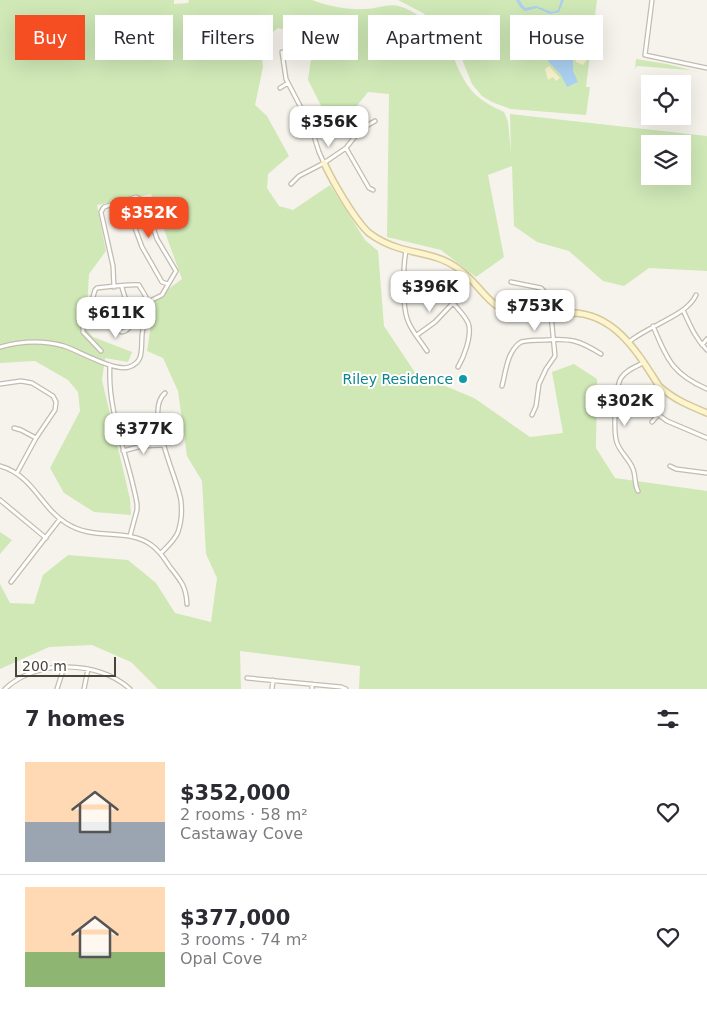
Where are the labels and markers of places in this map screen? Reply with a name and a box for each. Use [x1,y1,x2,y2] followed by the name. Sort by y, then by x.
[294,106,364,148] pin: $356K
[114,196,184,239] pin: $352K
[395,270,465,313] pin: $396K
[500,290,570,332] pin: $753K
[81,296,151,339] pin: $611K
[343,371,453,387] place label: Riley Residence
[457,373,469,385] marker: Riley Residence
[590,384,660,427] pin: $302K
[109,412,179,455] pin: $377K

